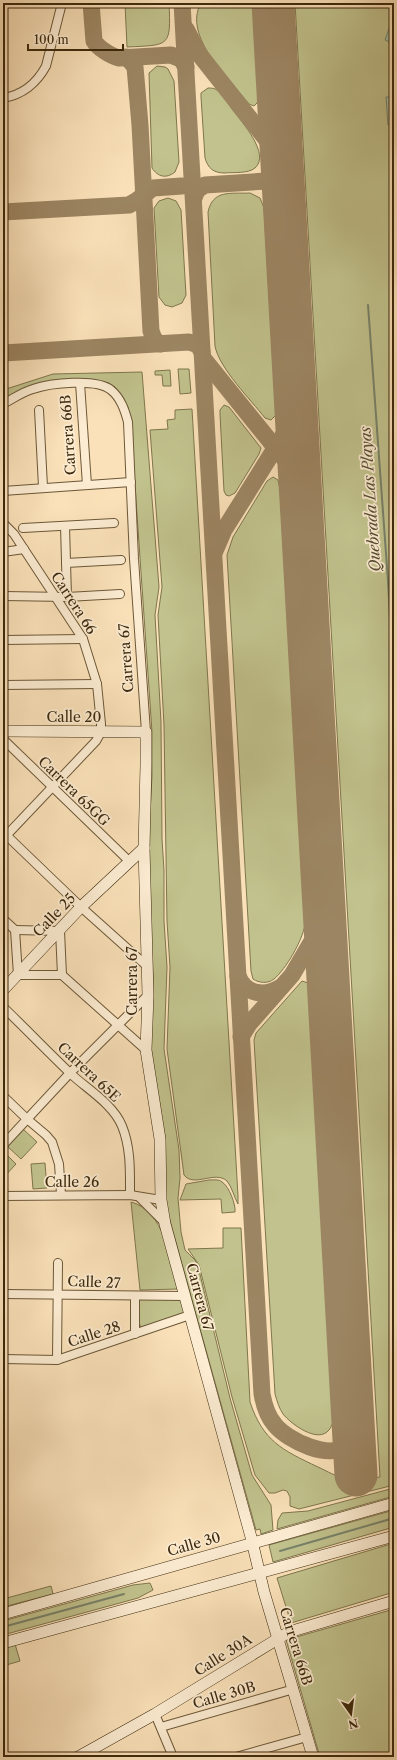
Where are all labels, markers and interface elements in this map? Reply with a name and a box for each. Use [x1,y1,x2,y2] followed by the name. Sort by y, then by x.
[28,26,123,52] scale bar
[34,32,69,47] text: 100 m
[56,394,80,476] street label: Carrera 66B
[355,425,385,572] water label: Quebrada Las Playas
[47,568,101,638] street label: Carrera 66
[115,623,137,693] street label: Carrera 67
[47,708,102,726] street label: Calle 20
[34,752,114,830] street label: Carrera 65GG
[29,889,79,941] street label: Calle 25
[123,946,141,1016] street label: Carrera 67
[54,1038,124,1106] street label: Carrera 65E
[45,1173,99,1191] street label: Calle 26
[182,1261,218,1333] street label: Carrera 67
[67,1272,121,1292] street label: Calle 27
[65,1317,123,1351] street label: Calle 28
[165,1528,223,1560] street label: Calle 30
[276,1605,316,1687] street label: Carrera 66B
[191,1630,256,1680] street label: Calle 30A
[191,1677,258,1713] street label: Calle 30B
[331,1694,371,1734] north arrow
[347,1716,360,1732] text: N

